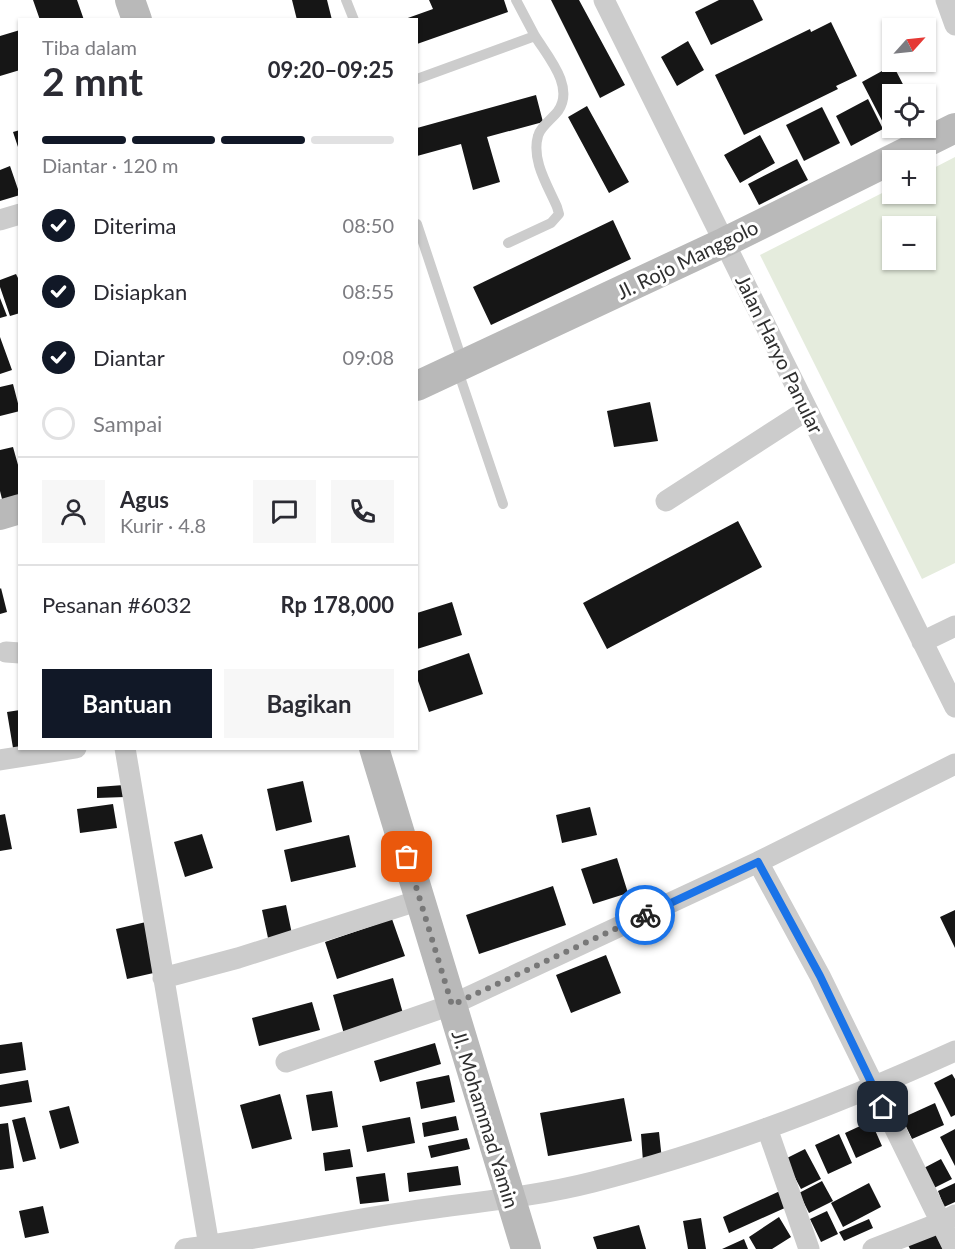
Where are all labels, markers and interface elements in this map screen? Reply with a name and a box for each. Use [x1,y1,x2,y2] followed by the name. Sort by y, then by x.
[882,18,936,72] north arrow
[882,18,936,270] map controls
[42,35,137,59] text: Tiba dalam
[268,56,394,83] text: 09:20–09:25
[42,58,143,104] text: 2 mnt
[882,84,936,138] button: locate
[882,150,936,204] button: +
[42,153,179,177] text: Diantar · 120 m
[42,209,75,242] icon: check
[93,212,177,239] text: Diterima
[343,213,394,237] text: 08:50
[612,214,762,304] street label: Jl. Rojo Manggolo
[882,216,936,270] button: −
[731,271,829,438] street label: Jalan Haryo Panular
[42,275,75,308] icon: check
[93,278,187,305] text: Disiapkan
[343,279,394,303] text: 08:55
[42,341,75,374] icon: check
[93,344,165,371] text: Diantar
[343,345,394,369] text: 09:08
[93,410,162,437] text: Sampai
[42,480,105,543] button: person
[253,480,316,543] button: chat
[331,480,394,543] button: phone
[120,486,169,513] text: Agus
[120,513,206,537] text: Kurir · 4.8
[42,591,192,618] text: Pesanan #6032
[280,591,394,618] text: Rp 178,000
[42,669,212,738] button: Bantuan
[224,669,394,738] button: Bagikan
[381,831,432,882] pin
[390,840,423,873] icon: bag
[615,885,675,945] courier
[629,899,662,932] icon: bike
[448,1027,524,1211] street label: Jl. Mohammad Yamin
[857,1081,908,1132] pin
[866,1090,899,1123] icon: home

